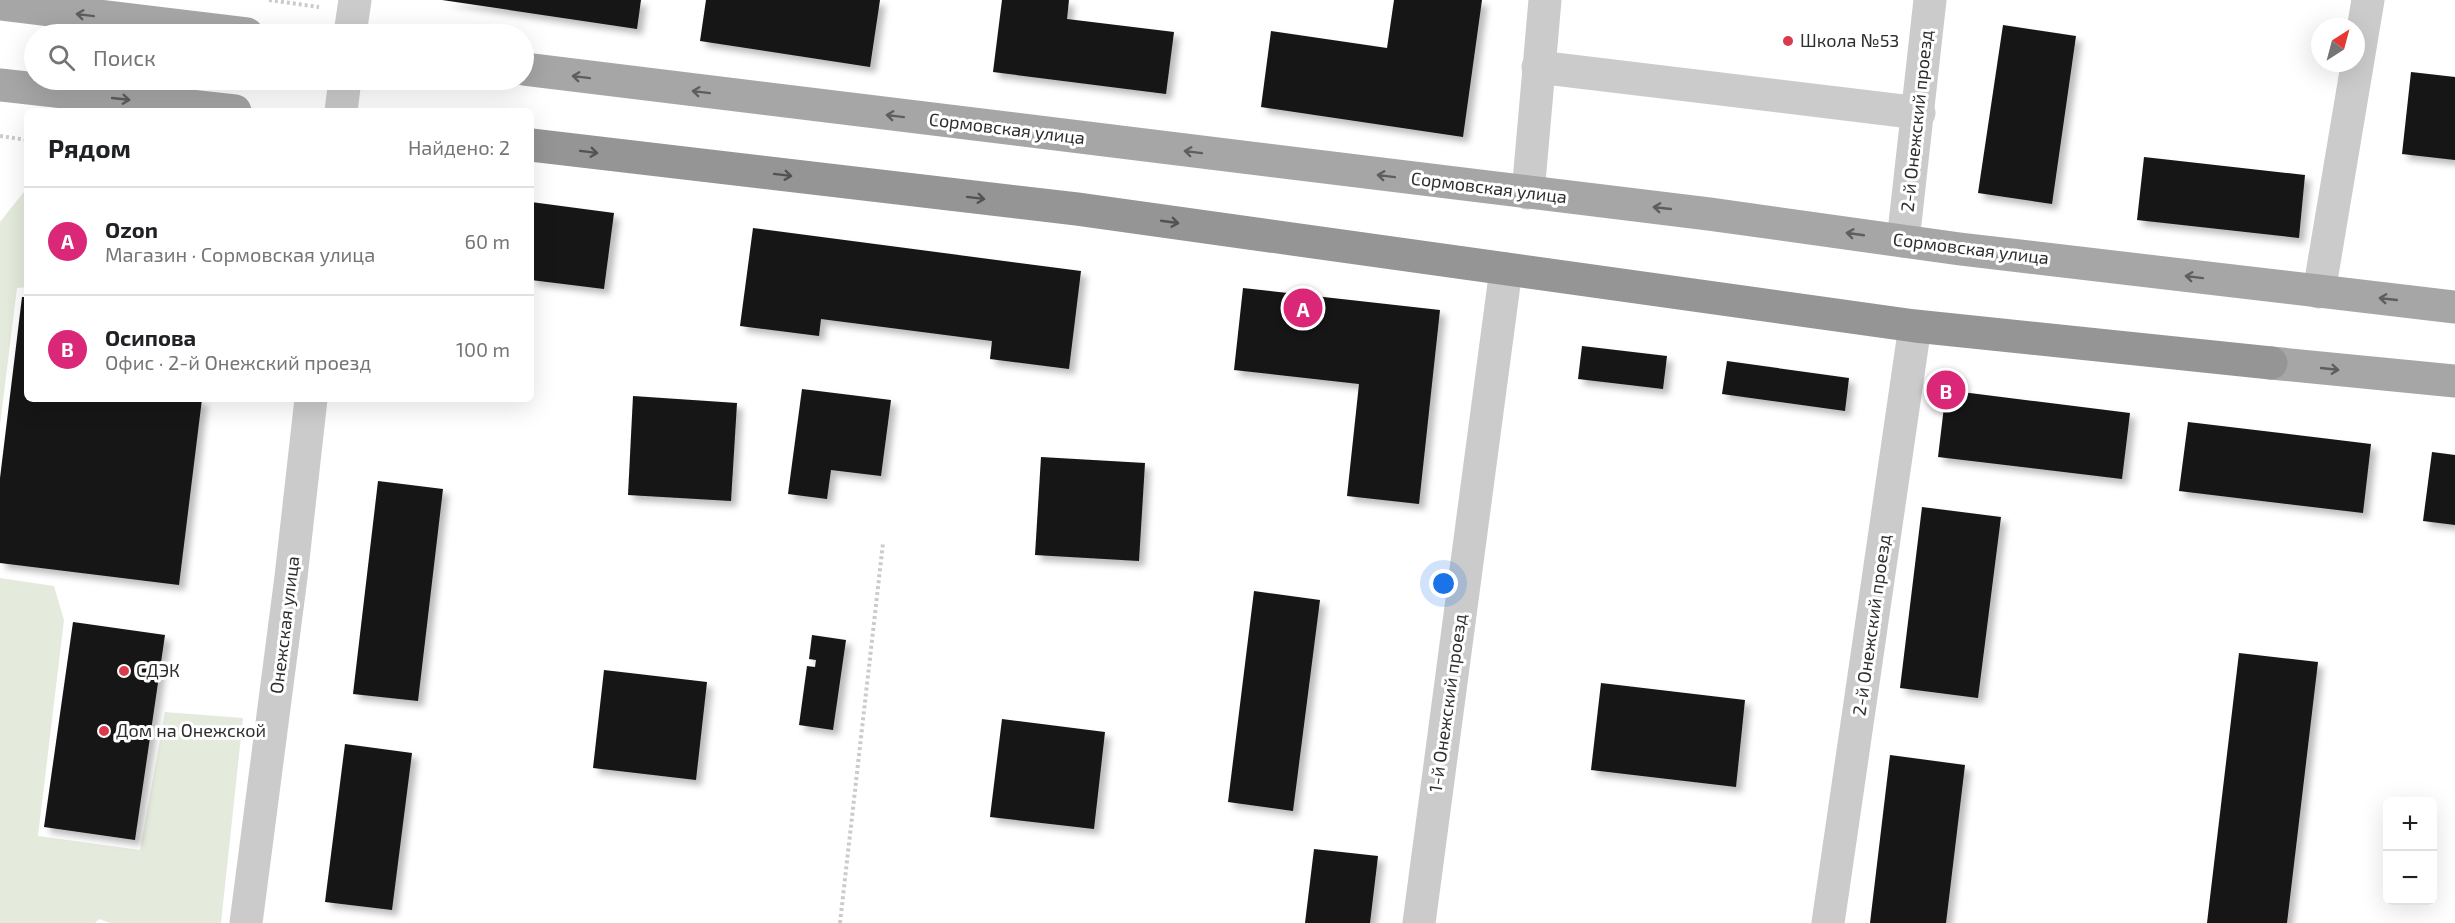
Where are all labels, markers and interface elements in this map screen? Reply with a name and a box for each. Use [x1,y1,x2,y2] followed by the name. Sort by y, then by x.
[76,9,95,20] one-way arrow
[2311,18,2365,72] north arrow
[24,24,534,90] search box
[1800,29,1899,51] place label: Школа №53
[1896,29,1937,213] street label: 2-й Онежский проезд
[1781,34,1795,48] marker: Школа №53
[45,41,78,74] icon: search
[93,44,156,70] text: Поиск
[571,71,591,82] one-way arrow
[692,86,712,97] one-way arrow
[110,93,130,104] one-way arrow
[928,108,1086,148] street label: Сормовская улица
[886,110,905,121] one-way arrow
[48,132,131,163] text: Рядом
[408,135,510,159] text: Найдено: 2
[1183,146,1203,157] one-way arrow
[579,147,599,158] one-way arrow
[1410,167,1568,207] street label: Сормовская улица
[772,170,792,181] one-way arrow
[1377,170,1397,181] one-way arrow
[966,192,986,203] one-way arrow
[1652,202,1672,213] one-way arrow
[105,216,158,242] text: Ozon
[1159,217,1179,228] one-way arrow
[1892,228,2050,268] street label: Сормовская улица
[61,229,74,253] text: A
[465,229,510,253] text: 60 m
[1846,229,1865,240] one-way arrow
[105,242,375,266] text: Магазин · Сормовская улица
[2185,271,2205,282] one-way arrow
[1284,286,1322,330] pin: A
[2379,294,2399,305] one-way arrow
[105,324,196,350] text: Осипова
[61,337,74,361] text: B
[456,337,510,361] text: 100 m
[105,350,371,374] text: Офис · 2-й Онежский проезд
[2319,364,2339,375] one-way arrow
[1926,368,1966,412] pin: B
[1847,533,1895,717] street label: 2-й Онежский проезд
[265,555,303,695] street label: Онежская улица
[1429,569,1458,598] your location
[1424,612,1470,793] street label: 1-й Онежский проезд
[136,659,180,681] place label: СДЭК
[117,664,131,678] marker: СДЭК
[116,719,266,741] place label: Дом на Онежской
[97,724,111,738] marker: Дом на Онежской
[2383,797,2437,905] map controls
[2383,797,2437,851] button: +
[2383,851,2437,905] button: −

